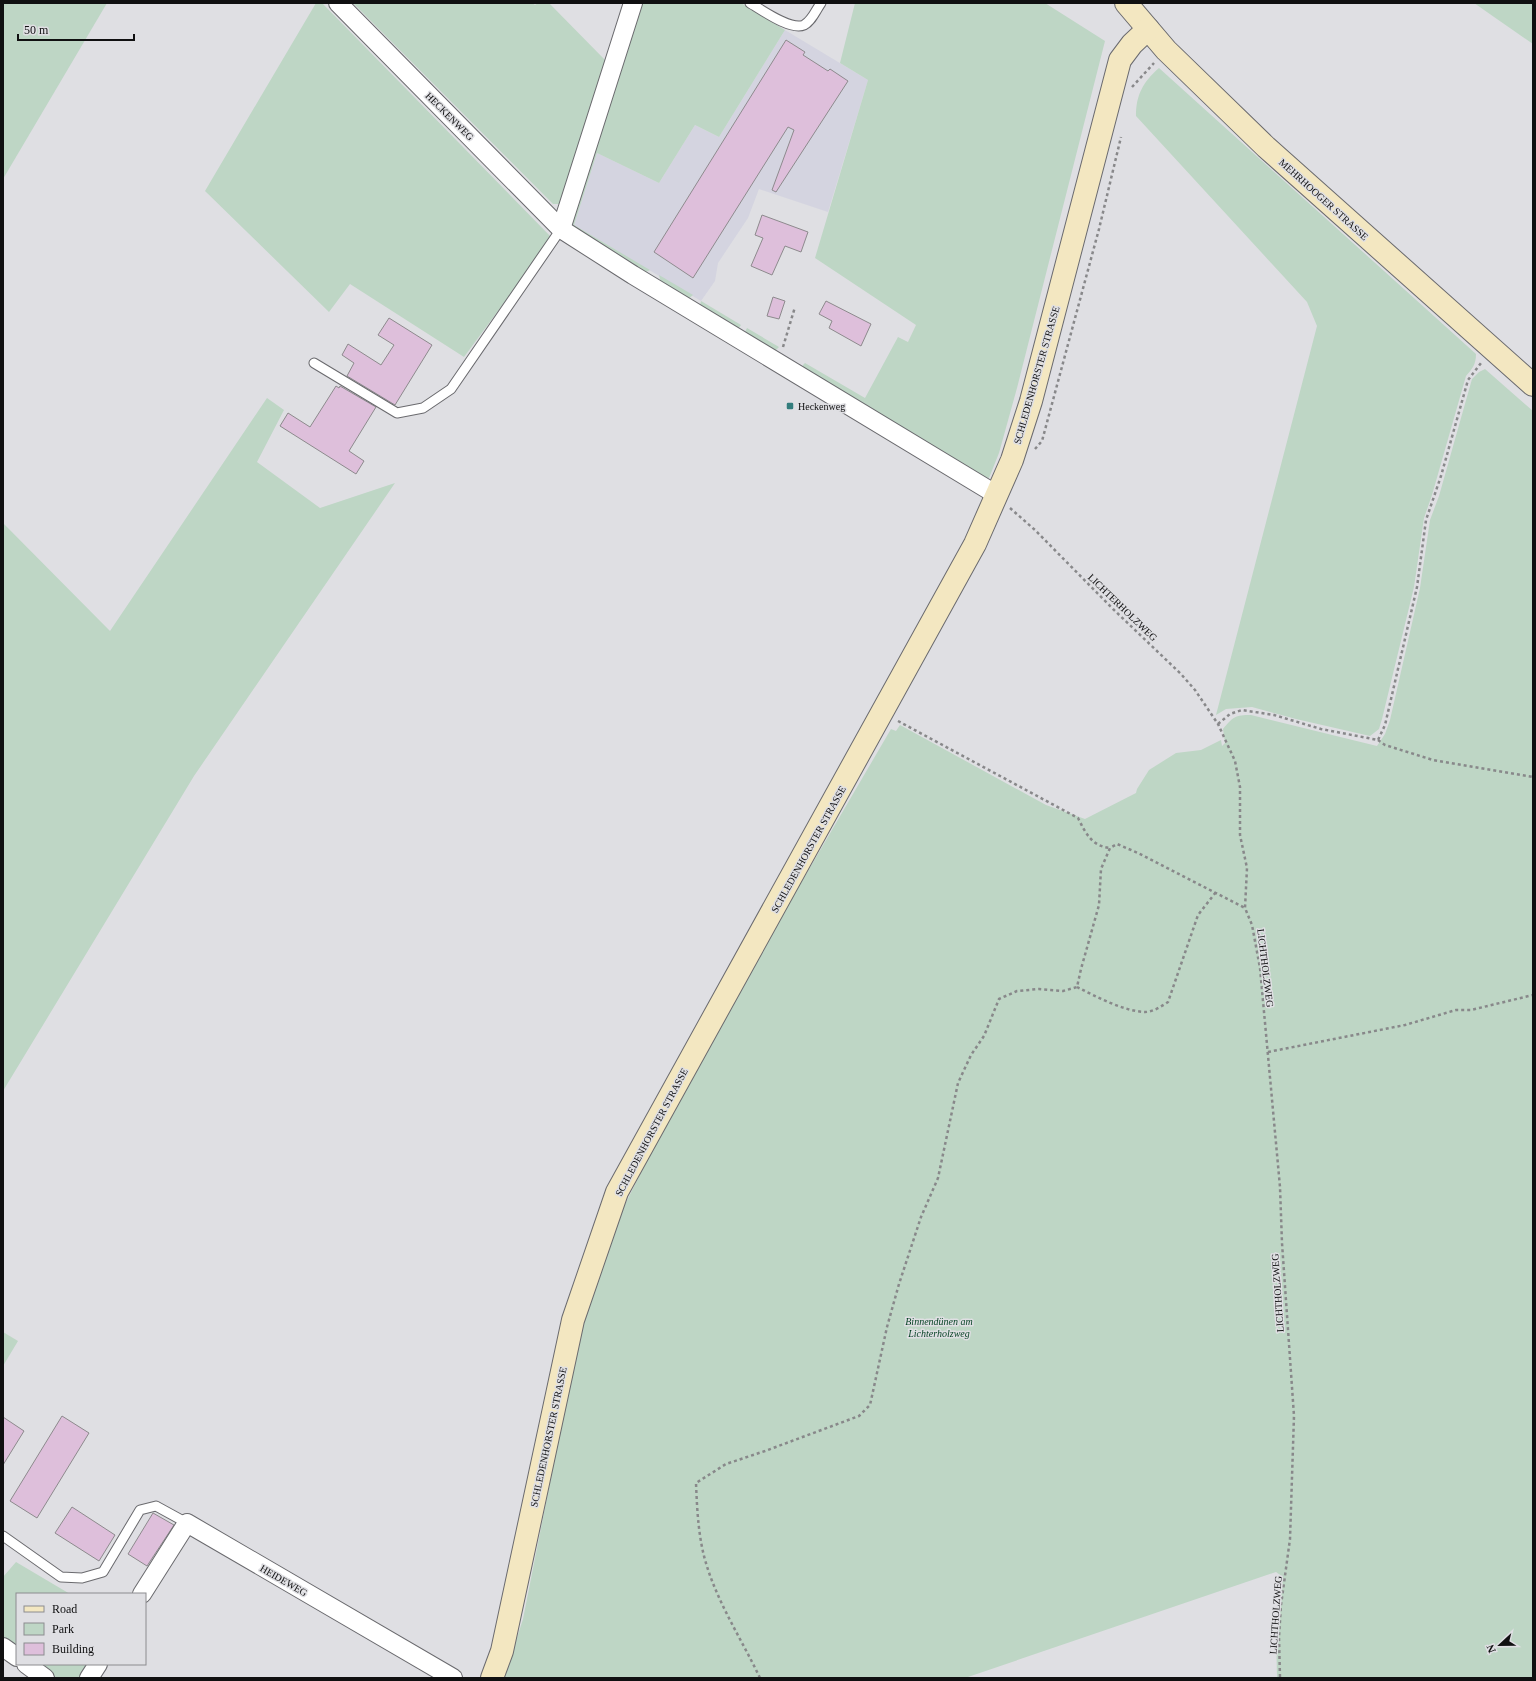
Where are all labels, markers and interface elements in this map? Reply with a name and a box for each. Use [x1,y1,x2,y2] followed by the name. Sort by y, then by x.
[18,16,134,42] scale bar
[24,23,49,37] text: 50 m
[423,90,476,143] street label: HECKENWEG
[1277,157,1370,242] street label: MEHRHOOGER STRASSE
[1011,305,1061,445] street label: SCHLEDENHORSTER STRASSE
[785,401,795,411] marker: Heckenweg
[798,401,845,412] place label: Heckenweg
[1086,572,1159,643] street label: LICHTERHOLZWEG
[769,784,848,914] street label: SCHLEDENHORSTER STRASSE
[1255,928,1276,1008] street label: LICHTHOLZWEG
[613,1066,690,1198] street label: SCHLEDENHORSTER STRASSE
[1269,1253,1286,1333] street label: LICHTHOLZWEG
[905,1316,973,1339] park label: Binnendünen am Lichterholzweg
[528,1366,569,1508] street label: SCHLEDENHORSTER STRASSE
[258,1562,309,1598] street label: HEIDEWEG
[1267,1575,1284,1655] street label: LICHTHOLZWEG
[16,1593,146,1665] legend
[52,1602,77,1616] text: Road
[52,1622,74,1636] text: Park
[1480,1625,1520,1665] north arrow
[52,1642,94,1656] text: Building
[1484,1643,1498,1655] text: N

